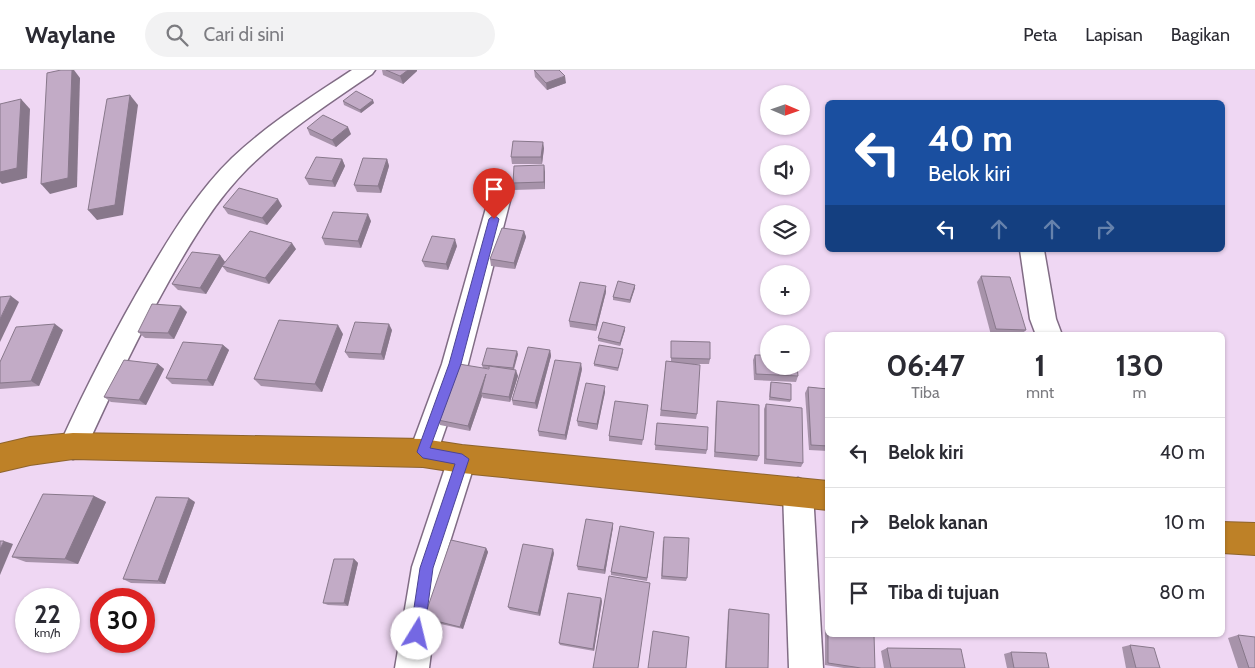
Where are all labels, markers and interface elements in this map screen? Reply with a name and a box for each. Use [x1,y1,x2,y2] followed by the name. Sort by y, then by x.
[145,12,495,57] search box
[25,20,115,49] text: Waylane
[163,21,191,49] icon: search
[203,23,284,46] text: Cari di sini
[1023,24,1057,46] text: Peta
[1085,24,1143,46] text: Lapisan
[1171,24,1230,46] text: Bagikan
[760,85,810,135] north arrow
[760,85,810,375] map controls
[928,117,1013,160] text: 40 m
[845,120,910,185] icon: left
[760,145,810,195] button: sound
[928,160,1011,187] text: Belok kiri
[473,168,515,219] pin
[480,175,508,203] icon: arrive
[760,205,810,255] button: layers
[932,215,960,243] icon: left
[985,215,1013,243] icon: ahead
[1038,215,1066,243] icon: ahead
[1091,215,1119,243] icon: right
[760,265,810,315] button: +
[760,325,810,375] button: −
[886,347,965,384] text: 06:47
[1035,347,1046,384] text: 1
[1115,347,1164,384] text: 130
[911,383,940,402] text: Tiba
[1026,383,1054,402] text: mnt
[1133,383,1147,402] text: m
[845,439,873,467] icon: left
[888,441,964,464] text: Belok kiri
[1160,441,1205,464] text: 40 m
[845,509,873,537] icon: right
[888,511,988,534] text: Belok kanan
[1165,511,1205,534] text: 10 m
[845,579,873,607] icon: arrive
[888,581,999,604] text: Tiba di tujuan
[1159,581,1205,604] text: 80 m
[90,588,155,653] speed limit sign: 30
[34,599,61,629] text: 22
[390,607,442,659] position arrow
[34,625,61,640] text: km/h

